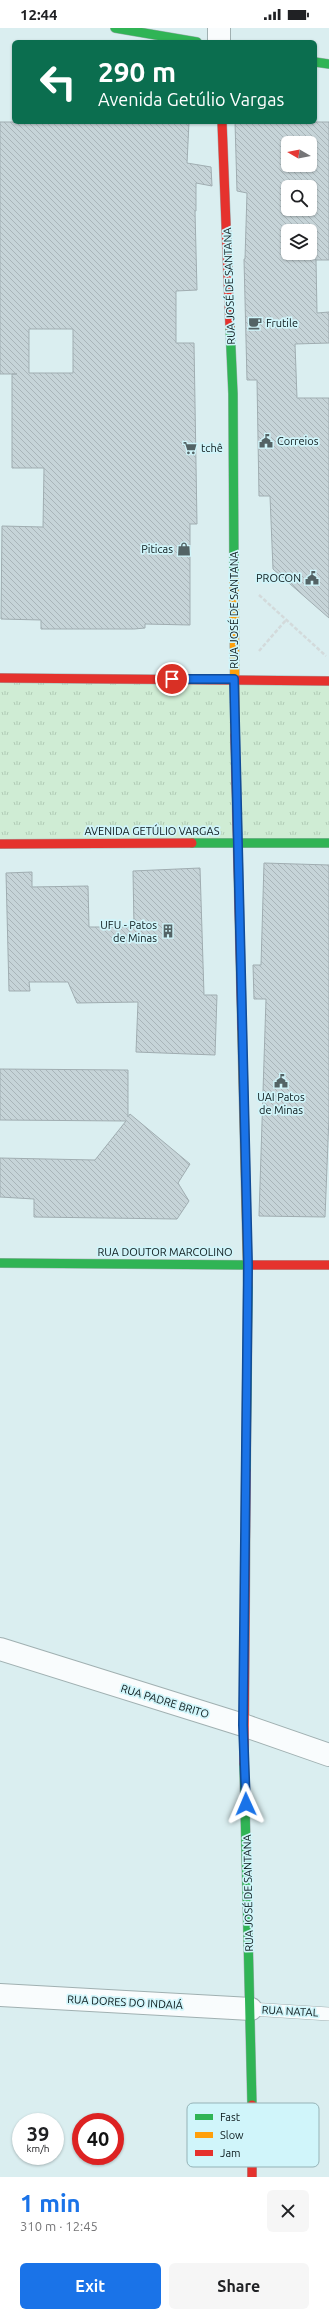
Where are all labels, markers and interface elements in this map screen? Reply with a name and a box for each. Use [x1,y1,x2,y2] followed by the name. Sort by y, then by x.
[20,6,58,23] text: 12:44
[32,56,84,108] icon: left
[98,56,176,87] text: 290 m
[98,89,284,109] text: Avenida Getúlio Vargas
[281,136,317,172] north arrow
[281,136,317,260] map controls
[281,180,317,216] button: search
[281,224,317,260] button: layers
[220,226,237,345] street label: RUA JOSÉ DE SANTANA
[247,315,263,331] cafe icon: Frutile
[266,317,298,329] place label: Frutile
[258,433,274,449] public building icon: Correios
[277,435,319,447] place label: Correios
[182,440,198,456] supermarket icon: tchê
[201,442,223,454] place label: tchê
[176,541,192,557] shop icon: Piticas
[141,543,173,555] place label: Piticas
[227,551,240,669] street label: RUA JOSÉ DE SANTANA
[304,570,320,586] public building icon: PROCON
[256,572,301,584] place label: PROCON
[155,662,189,696] pin
[161,668,183,690] icon: arrive
[84,824,220,837] street label: AVENIDA GETÚLIO VARGAS
[100,919,157,944] place label: UFU - Patos de Minas
[160,923,176,939] building icon: UFU - Patos de Minas
[273,1073,289,1089] public building icon: UAI Patos de Minas
[257,1091,305,1116] place label: UAI Patos de Minas
[97,1246,233,1258] street label: RUA DOUTOR MARCOLINO
[119,1682,211,1720] street label: RUA PADRE BRITO
[225,1783,267,1825] position arrow
[240,1833,255,1952] street label: RUA JOSÉ DE SANTANA
[67,1992,184,2011] street label: RUA DORES DO INDAIÁ
[261,2004,319,2018] street label: RUA NATAL
[187,2103,319,2167] legend
[220,2111,241,2123] text: Fast
[72,2113,124,2165] speed limit sign: 40
[27,2122,49,2145] text: 39
[220,2129,244,2141] text: Slow
[26,2143,50,2154] text: km/h
[220,2147,241,2159] text: Jam
[20,2190,81,2217] text: 1 min
[267,2190,309,2232] button: close
[20,2219,98,2233] text: 310 m · 12:45
[20,2263,161,2309] button: Exit
[169,2263,309,2309] button: Share

